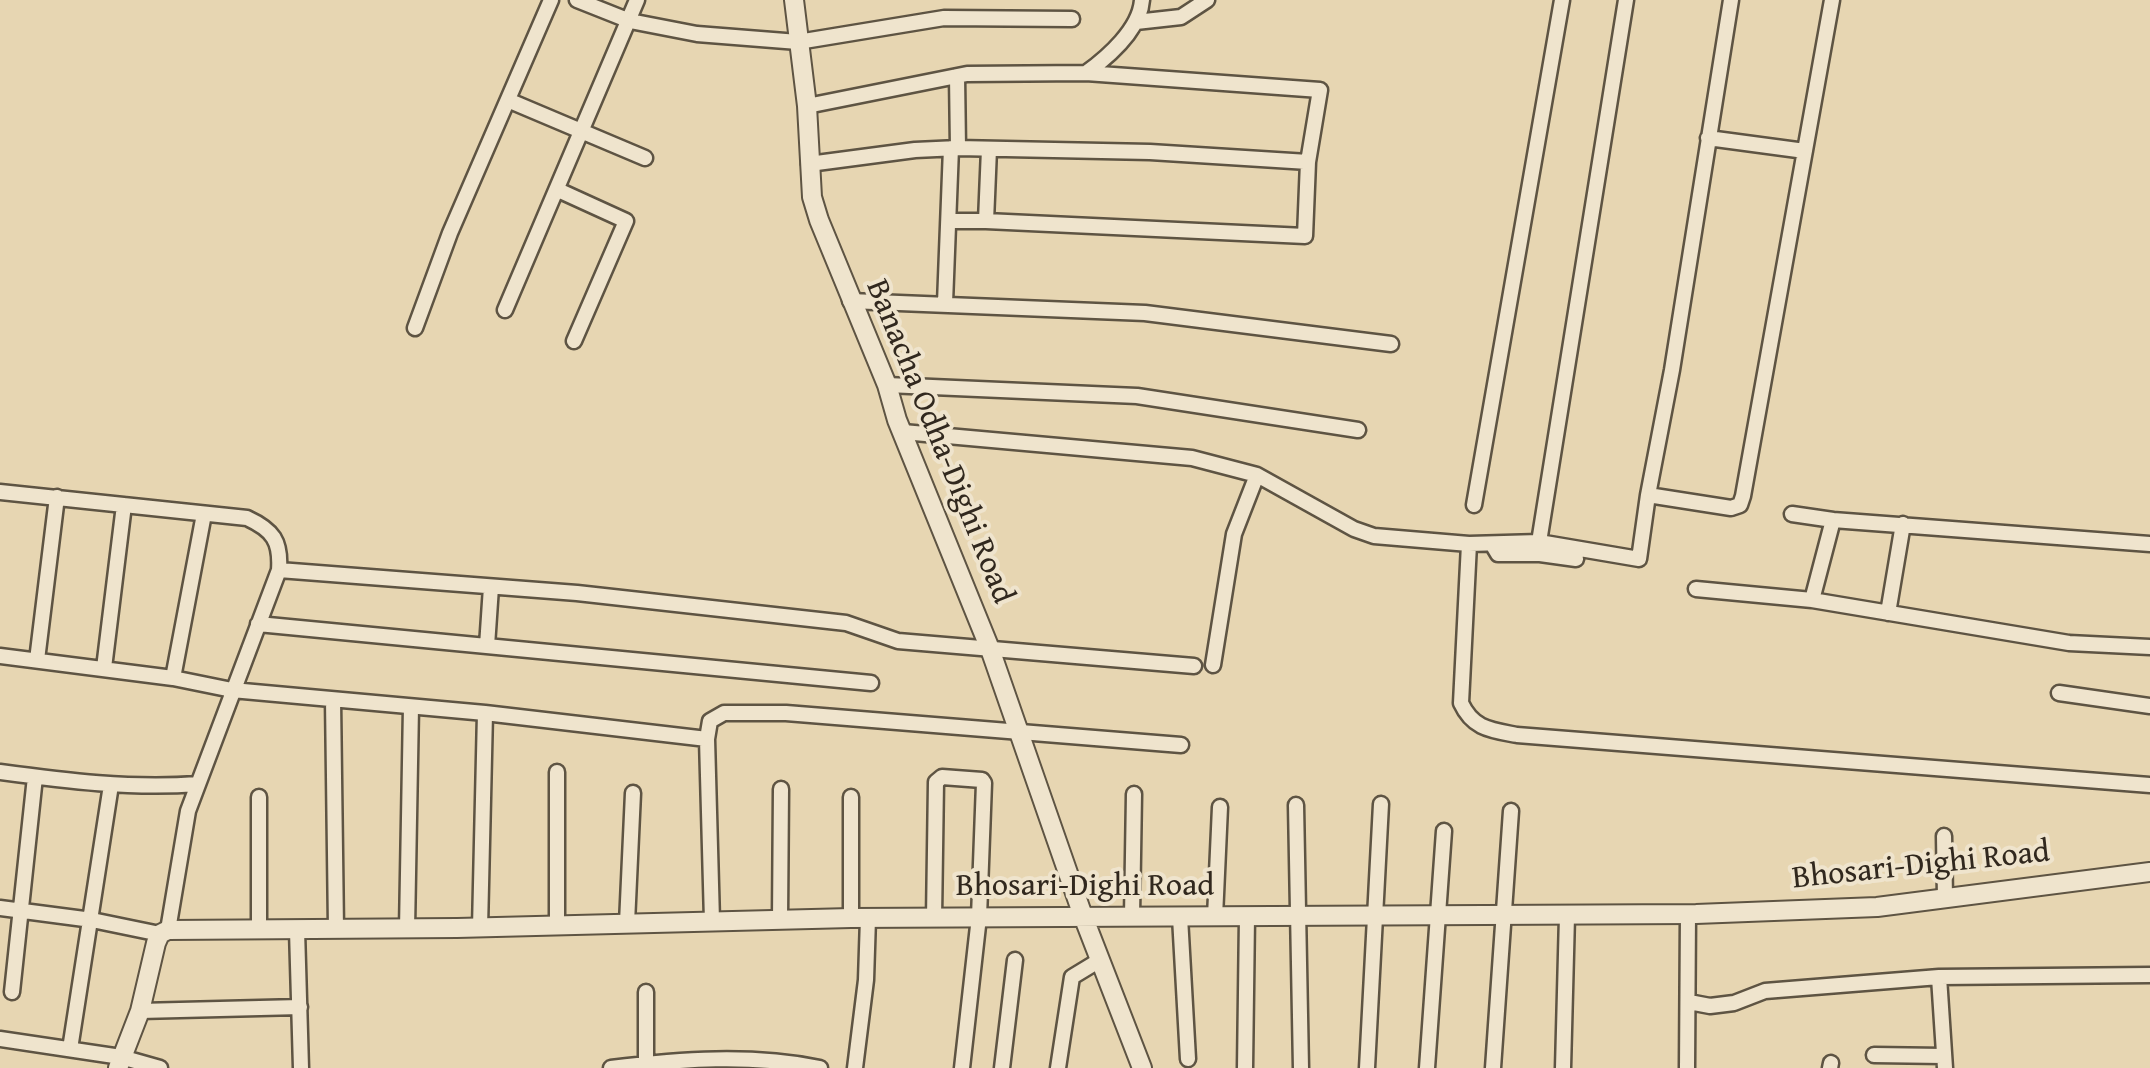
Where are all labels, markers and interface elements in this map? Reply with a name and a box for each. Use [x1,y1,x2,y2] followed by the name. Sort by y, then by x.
[856,274,1022,610] street label: Banacha Odha-Dighi Road
[1790,833,2052,899] street label: Bhosari-Dighi Road
[956,868,1214,906] street label: Bhosari-Dighi Road

